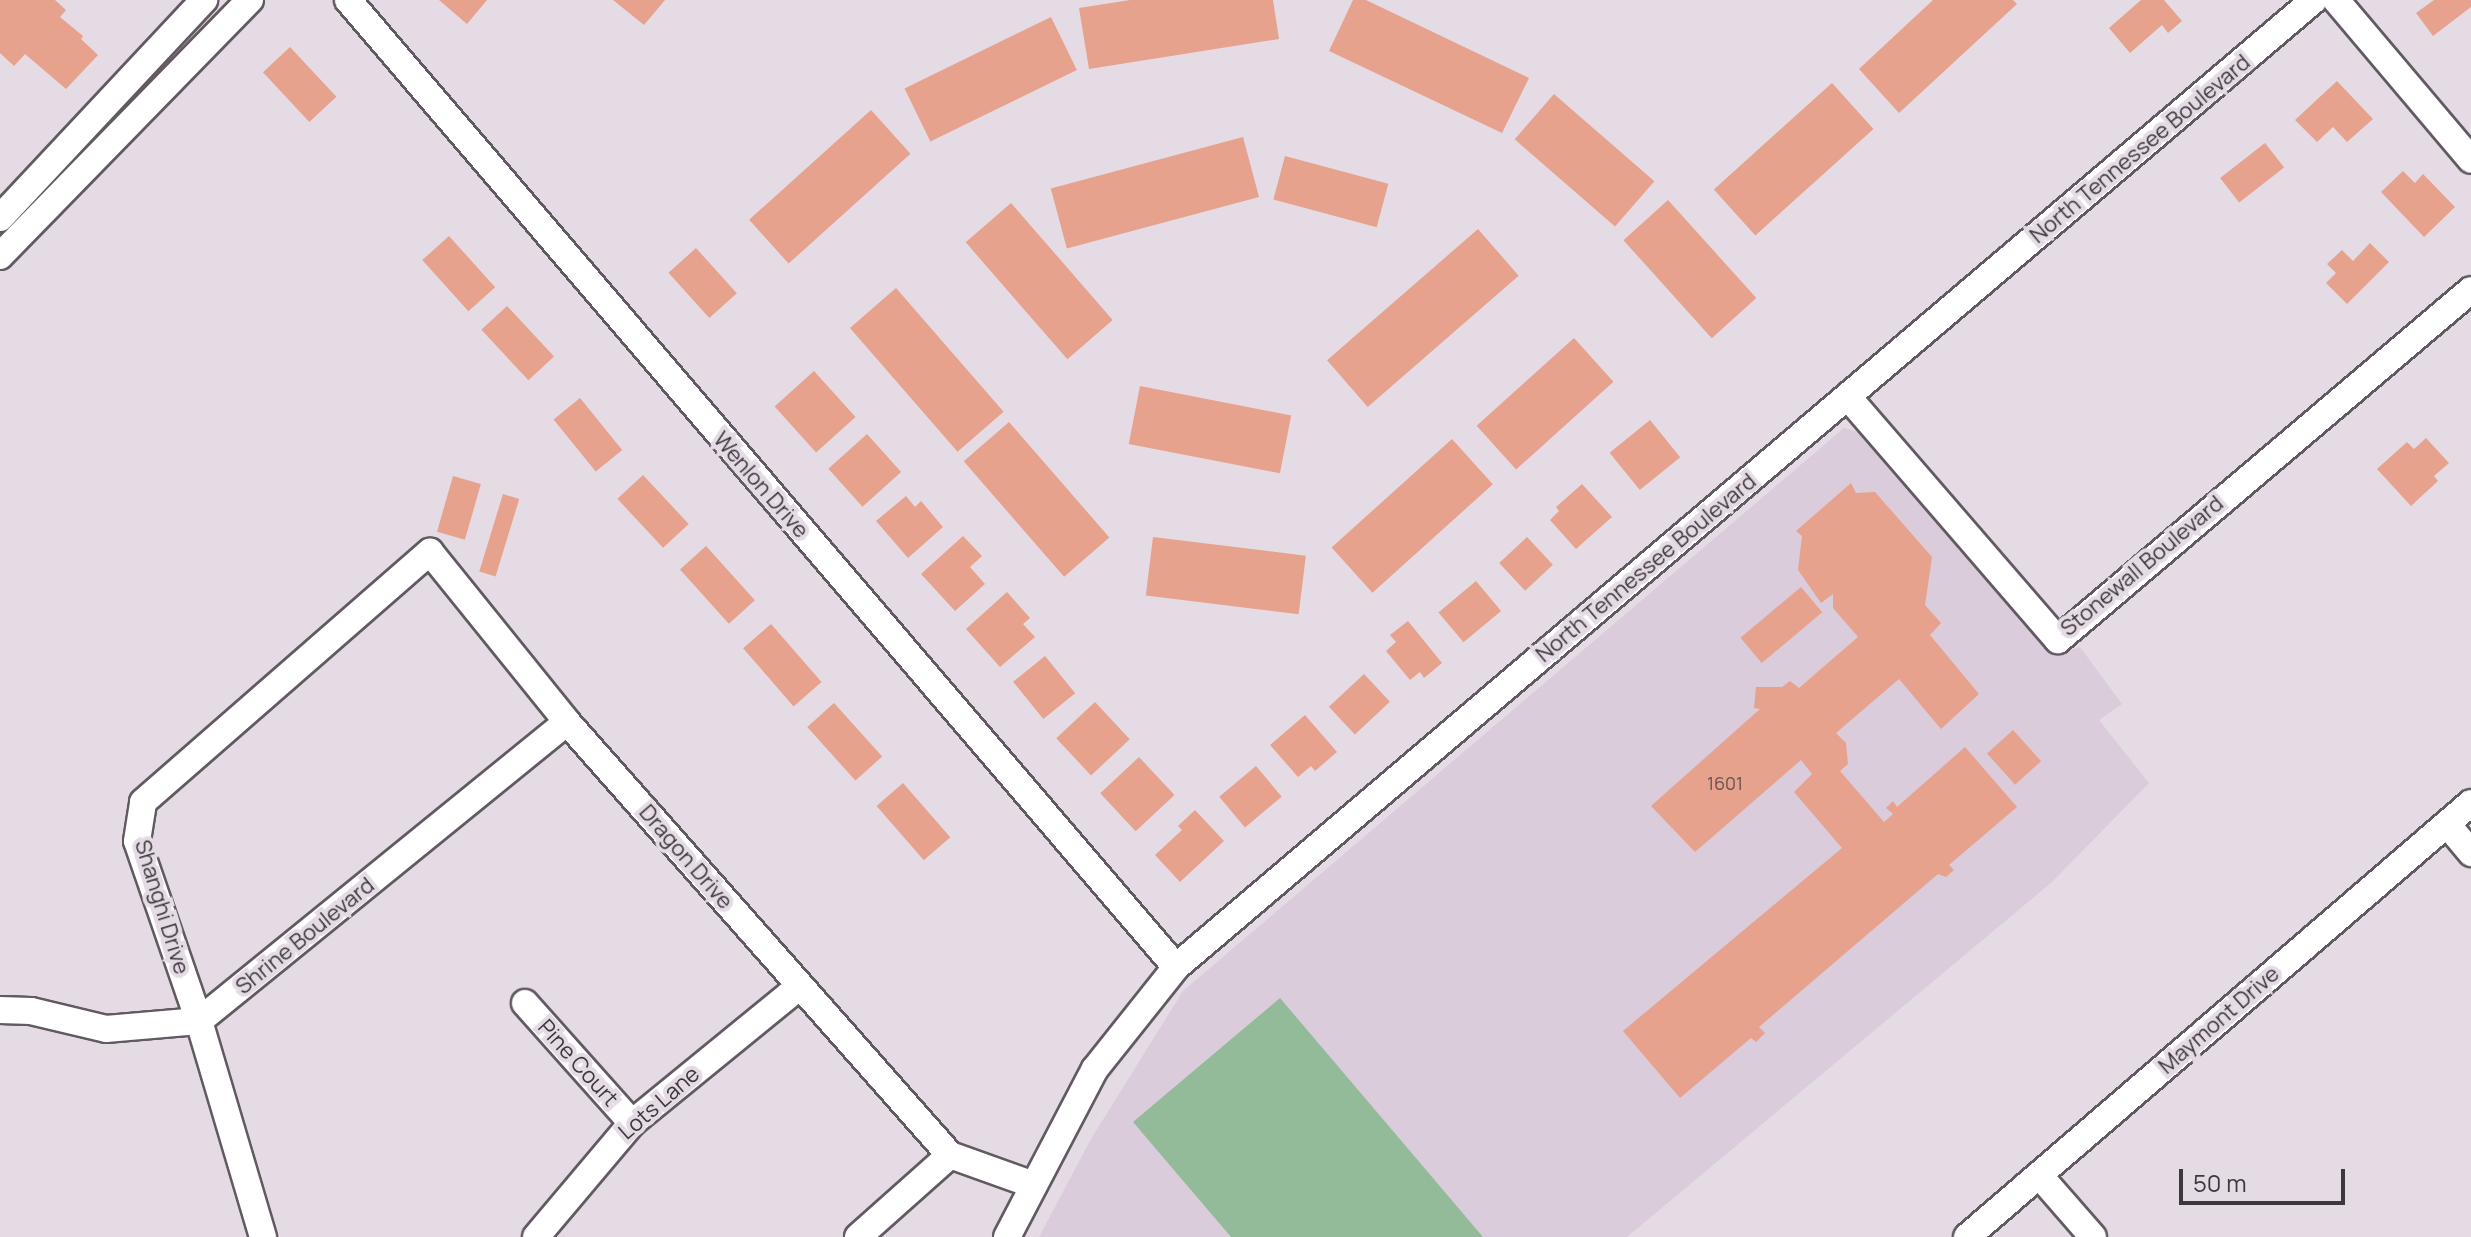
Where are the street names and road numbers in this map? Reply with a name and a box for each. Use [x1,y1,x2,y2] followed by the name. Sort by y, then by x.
[2025,49,2255,249] street label: North Tennessee Boulevard
[708,427,814,543] street label: Wenlon Drive
[1531,468,1761,668] street label: North Tennessee Boulevard
[2055,490,2229,642] street label: Stonewall Boulevard
[634,800,738,914] street label: Dragon Drive
[129,837,195,977] street label: Shanghi Drive
[230,872,380,1000] street label: Shrine Boulevard
[2153,961,2285,1079] street label: Maymont Drive
[532,1014,624,1112] street label: Pine Court
[613,1061,705,1145] street label: Lots Lane

